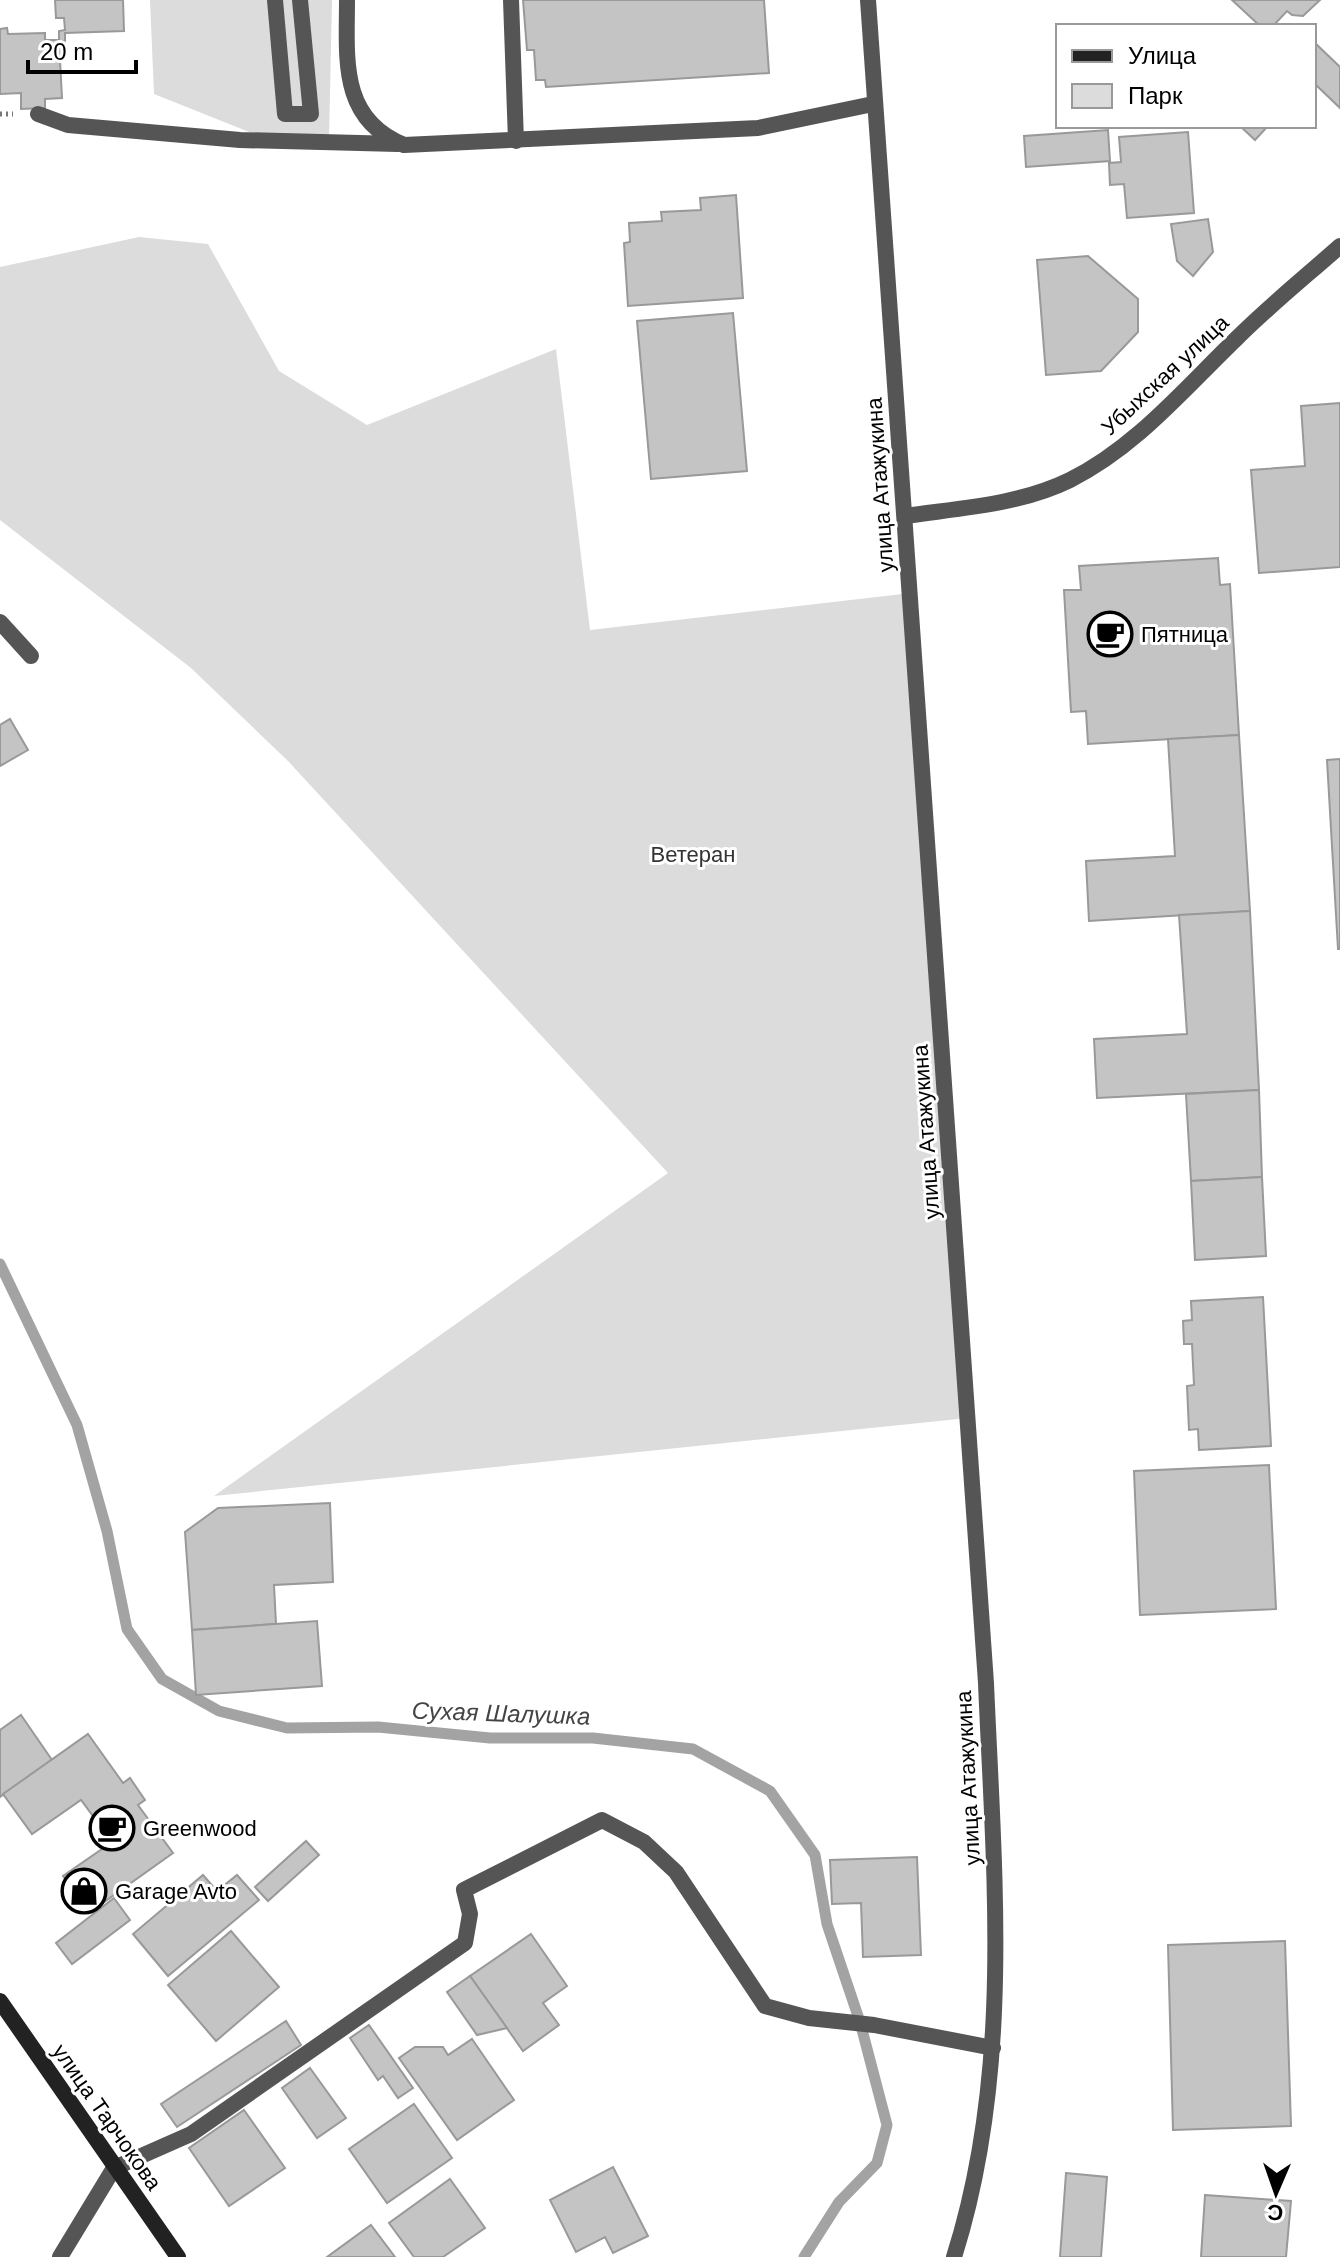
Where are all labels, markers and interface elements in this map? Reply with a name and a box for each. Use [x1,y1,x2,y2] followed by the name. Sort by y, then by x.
[28,24,136,74] scale bar
[1056,24,1316,128] legend
[40,38,93,65] text: 20 m
[1128,42,1197,69] text: Улица
[1128,82,1183,109] text: Парк
[1096,309,1234,440] street label: Убыхская улица
[861,396,899,573] street label: улица Атажукина
[1086,610,1134,658] cafe icon: Пятница
[1141,622,1229,647] place label: Пятница
[651,842,735,867] park label: Ветеран
[907,1043,945,1220] street label: улица Атажукина
[951,1689,985,1866] street label: улица Атажукина
[411,1696,591,1730] water label: Сухая Шалушка
[88,1804,136,1852] cafe icon: Greenwood
[143,1816,257,1841] place label: Greenwood
[60,1867,108,1915] shop icon: Garage Avto
[115,1879,237,1904] place label: Garage Avto
[47,2039,167,2195] street label: улица Тарчокова
[1236,2153,1316,2233] north arrow
[1267,2200,1284,2225] text: С

